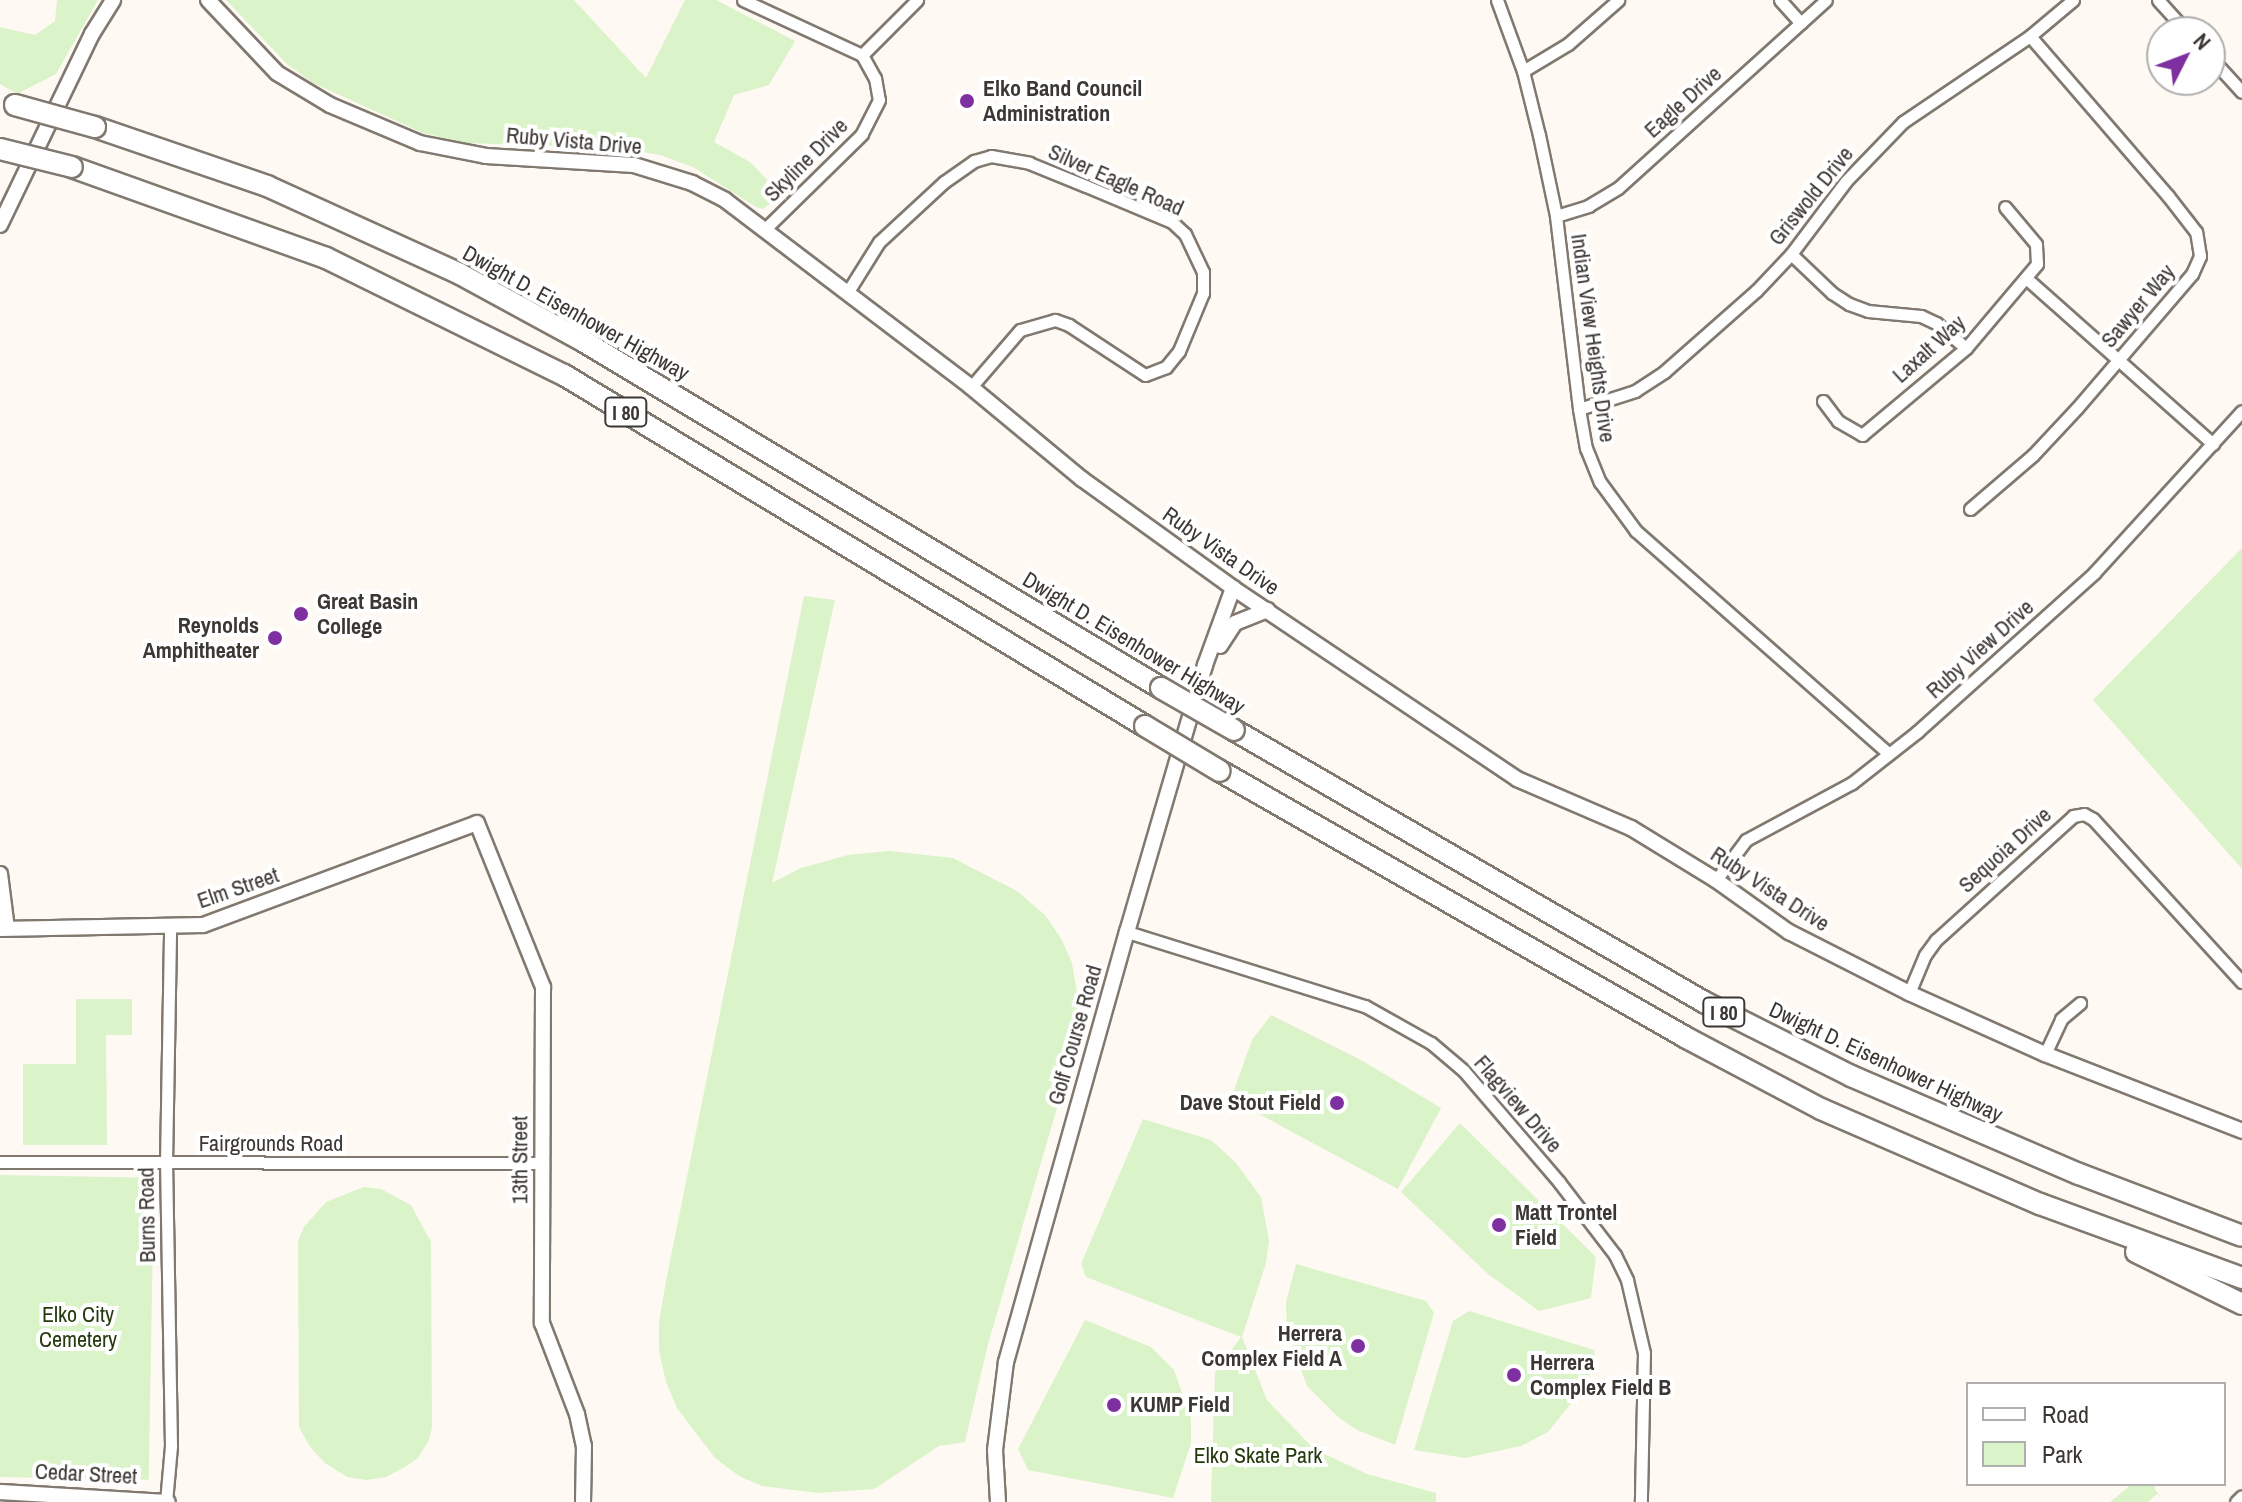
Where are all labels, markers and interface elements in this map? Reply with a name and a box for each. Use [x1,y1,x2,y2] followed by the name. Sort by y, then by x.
[2146,16,2226,96] north arrow
[2187,26,2218,56] text: N
[1639,61,1727,143] street label: Eagle Drive
[983,75,1142,126] place label: Elko Band Council Administration
[958,92,976,110] marker: Elko Band Council Administration
[759,113,853,207] street label: Skyline Drive
[505,122,643,160] street label: Ruby Vista Drive
[1044,138,1188,222] street label: Silver Eagle Road
[1763,141,1859,251] street label: Griswold Drive
[1565,232,1621,444] street label: Indian View Heights Drive
[458,240,694,386] street label: Dwight D. Eisenhower Highway
[2096,259,2180,353] street label: Sawyer Way
[1887,310,1971,388] street label: Laxalt Way
[604,396,648,428] road number: I 80
[1158,501,1284,601] street label: Ruby Vista Drive
[1018,566,1250,720] street label: Dwight D. Eisenhower Highway
[317,588,418,640] place label: Great Basin College
[1921,594,2039,704] street label: Ruby View Drive
[292,605,310,623] marker: Great Basin College
[143,612,259,664] place label: Reynolds Amphitheater
[266,629,284,647] marker: Reynolds Amphitheater
[1953,802,2057,898] street label: Sequoia Drive
[1706,841,1834,937] street label: Ruby Vista Drive
[194,862,282,914] street label: Elm Street
[1042,962,1108,1108] street label: Golf Course Road
[1702,996,1746,1028] road number: I 80
[1765,996,2007,1128] street label: Dwight D. Eisenhower Highway
[1469,1050,1567,1158] street label: Flagview Drive
[1180,1090,1321,1116] place label: Dave Stout Field
[1328,1094,1346,1112] marker: Dave Stout Field
[507,1116,533,1204] street label: 13th Street
[199,1131,343,1157] street label: Fairgrounds Road
[133,1167,161,1263] street label: Burns Road
[1515,1199,1617,1250] place label: Matt Trontel Field
[1490,1216,1508,1234] marker: Matt Trontel Field
[39,1301,117,1352] park label: Elko City Cemetery
[1201,1320,1342,1372] place label: Herrera Complex Field A
[1349,1337,1367,1355] marker: Herrera Complex Field A
[1530,1349,1671,1400] place label: Herrera Complex Field B
[1505,1366,1523,1384] marker: Herrera Complex Field B
[1966,1382,2226,1486] legend
[1130,1392,1230,1418] place label: KUMP Field
[1105,1396,1123,1414] marker: KUMP Field
[2042,1398,2089,1430] text: Road
[2042,1438,2082,1470] text: Park
[1194,1443,1322,1469] park label: Elko Skate Park
[34,1458,138,1490] street label: Cedar Street

